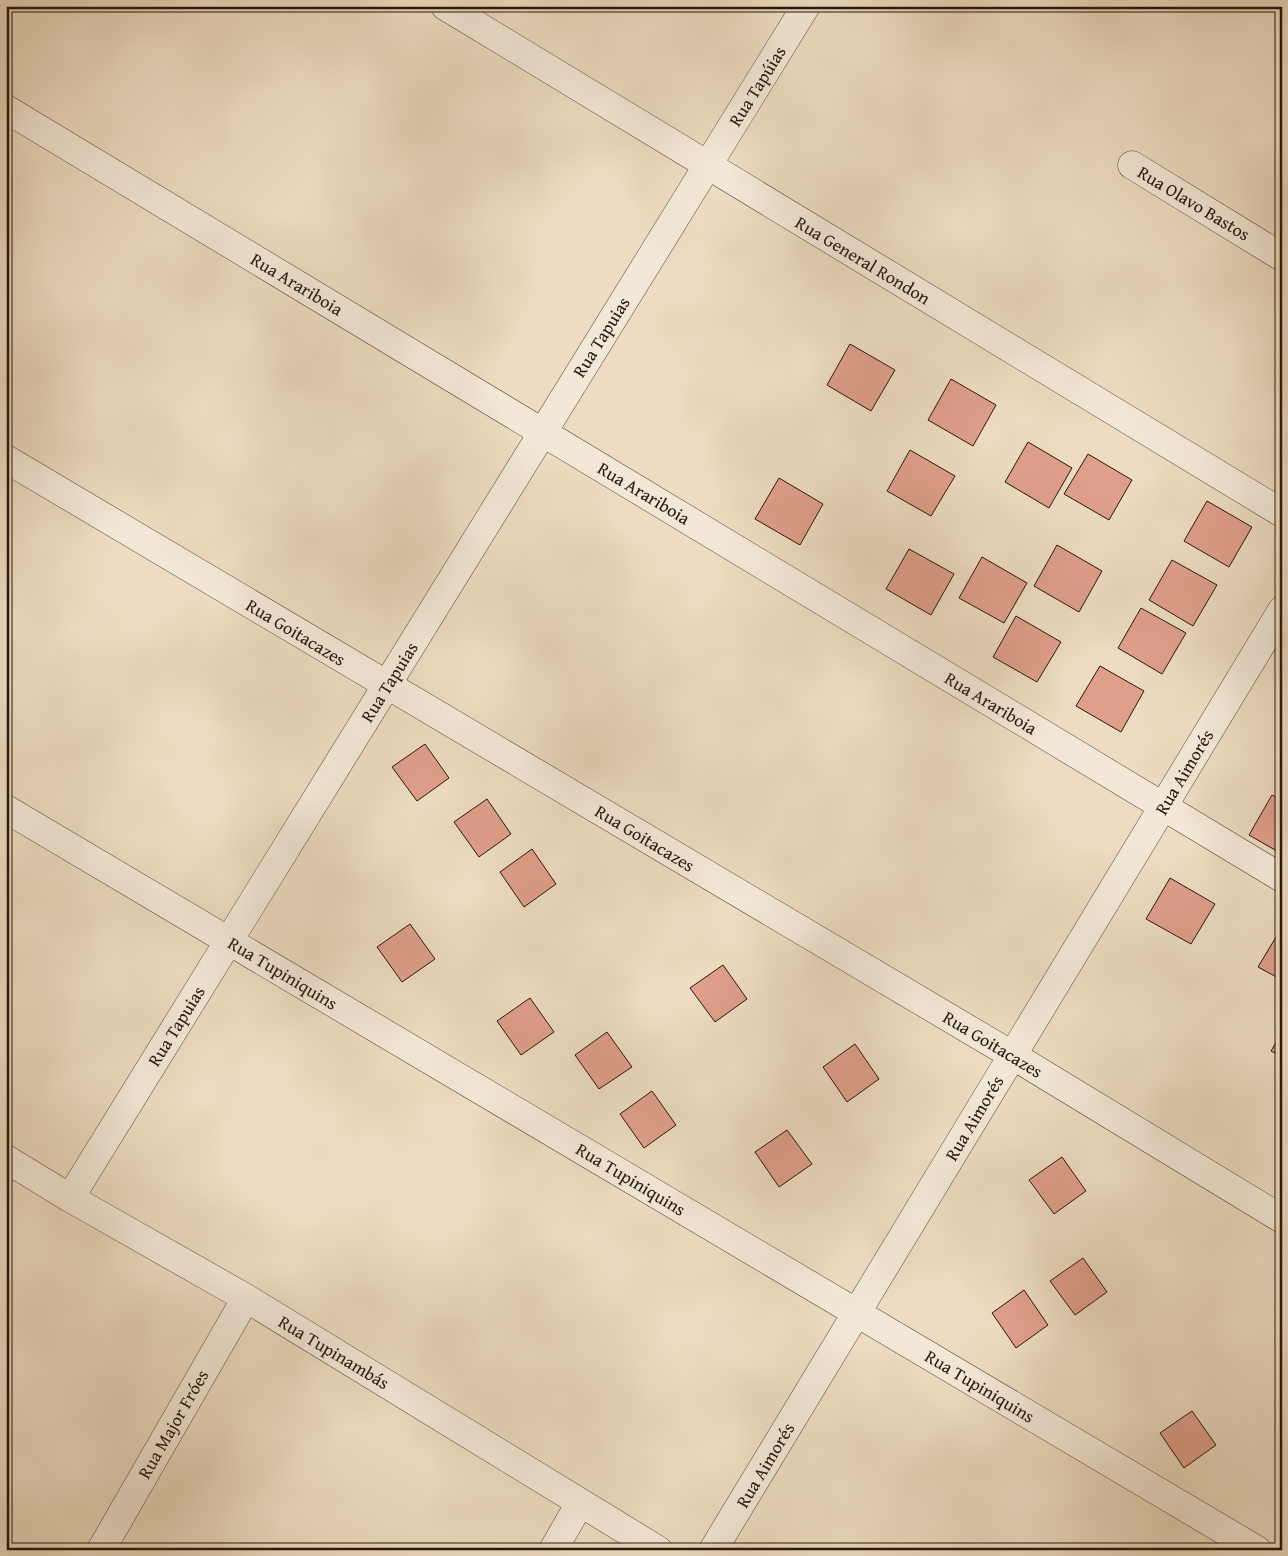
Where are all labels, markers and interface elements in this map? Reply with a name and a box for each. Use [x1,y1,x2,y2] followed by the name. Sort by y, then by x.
[722,40,792,132] street label: Rua Tapúias
[1133,159,1255,247] street label: Rua Olavo Bastos
[790,209,936,311] street label: Rua General Rondon
[246,246,349,323] street label: Rua Arariboia
[566,291,636,383] street label: Rua Tapuias
[593,455,696,532] street label: Rua Arariboia
[241,592,351,672] street label: Rua Goitacazes
[354,636,424,728] street label: Rua Tapuias
[940,665,1043,742] street label: Rua Arariboia
[1148,724,1220,820] street label: Rua Aimorés
[590,798,700,878] street label: Rua Goitacazes
[223,930,343,1016] street label: Rua Tupiniquins
[141,980,211,1072] street label: Rua Tapuias
[938,1004,1048,1084] street label: Rua Goitacazes
[938,1070,1010,1166] street label: Rua Aimorés
[571,1136,691,1222] street label: Rua Tupiniquins
[273,1308,395,1396] street label: Rua Tupinambás
[920,1343,1040,1429] street label: Rua Tupiniquins
[131,1364,215,1484] street label: Rua Major Fróes
[729,1417,801,1513] street label: Rua Aimorés

